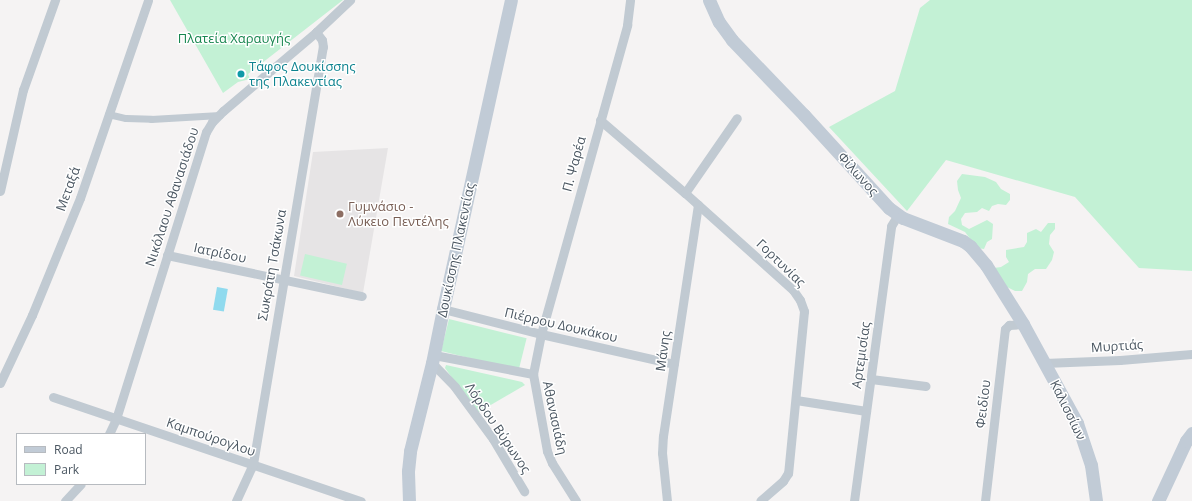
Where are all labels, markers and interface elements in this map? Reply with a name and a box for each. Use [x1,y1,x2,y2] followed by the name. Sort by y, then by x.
[178,30,290,46] park label: Πλατεία Χαραυγής
[249,59,356,90] place label: Τάφος Δουκίσσης της Πλακεντίας
[236,69,246,79] marker: Τάφος Δουκίσσης της Πλακεντίας
[142,125,202,269] street label: Νικόλαου Αθανασιάδου
[559,135,589,193] street label: Π. Ψαρέα
[835,149,881,199] street label: Φίλωνος
[53,165,83,213] street label: Μεταξά
[434,181,478,319] street label: Δουκίσσης Πλακεντίας
[348,199,449,230] place label: Γυμνάσιο - Λύκειο Πεντέλης
[255,208,289,322] street label: Σωκράτη Τσάκωνα
[335,209,345,219] marker: Γυμνάσιο - Λύκειο Πεντέλης
[753,236,809,290] street label: Γορτυνίας
[192,240,248,266] street label: Ιατρίδου
[503,304,619,346] street label: Πιέρρου Δουκάκου
[849,321,873,389] street label: Αρτεμισίας
[652,330,674,372] street label: Μάνης
[1090,336,1144,356] street label: Μυρτιάς
[1047,378,1089,442] street label: Καλισσίων
[972,379,994,429] street label: Φειδίου
[462,380,534,476] street label: Λόρδου Βύρωνος
[540,380,570,456] street label: Αθανασιάδη
[164,414,258,460] street label: Καμπούρογλου
[16,433,146,485] legend
[54,441,83,458] text: Road
[54,461,79,478] text: Park

